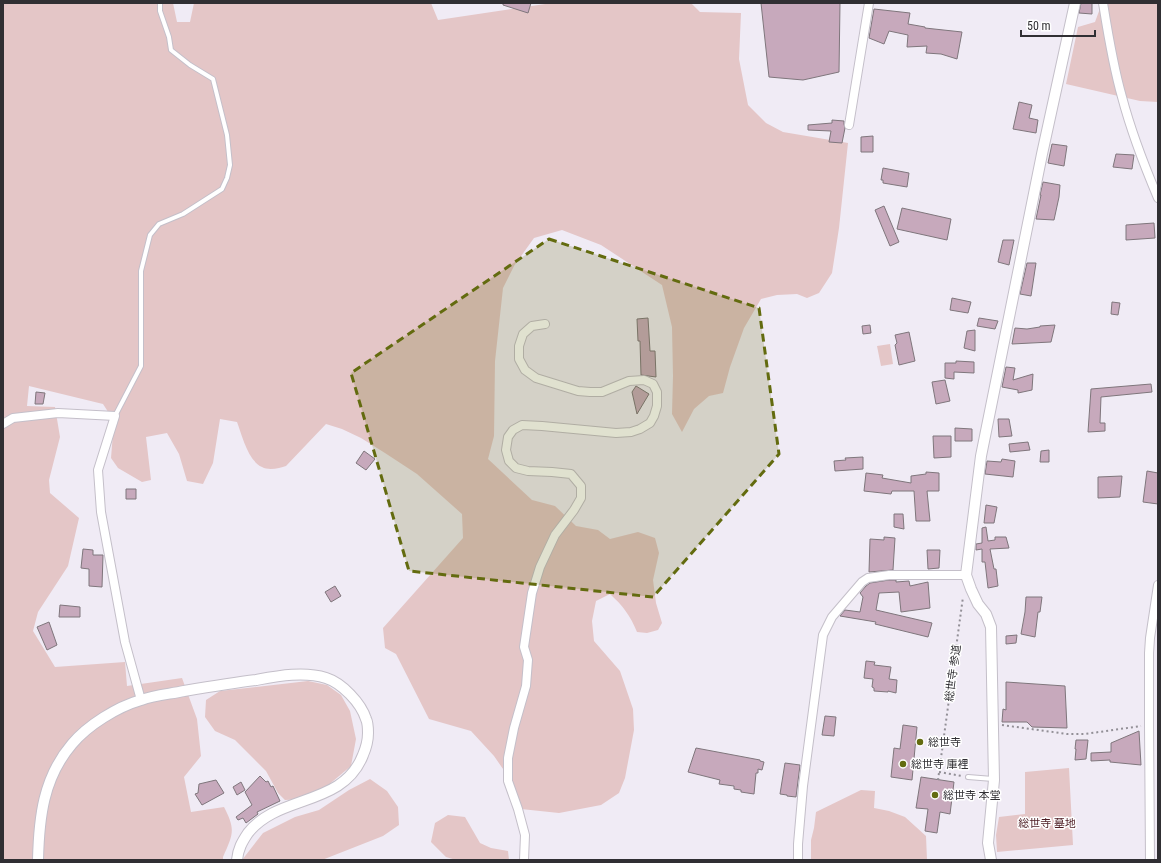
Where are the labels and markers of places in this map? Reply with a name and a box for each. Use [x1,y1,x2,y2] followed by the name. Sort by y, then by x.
[928,736,961,749] place label: 総世寺
[915,737,925,747] marker: 総世寺
[911,758,969,771] place label: 総世寺 庫裡
[898,759,908,769] marker: 総世寺 庫裡
[943,789,1001,802] place label: 総世寺 本堂
[930,790,940,800] marker: 総世寺 本堂

